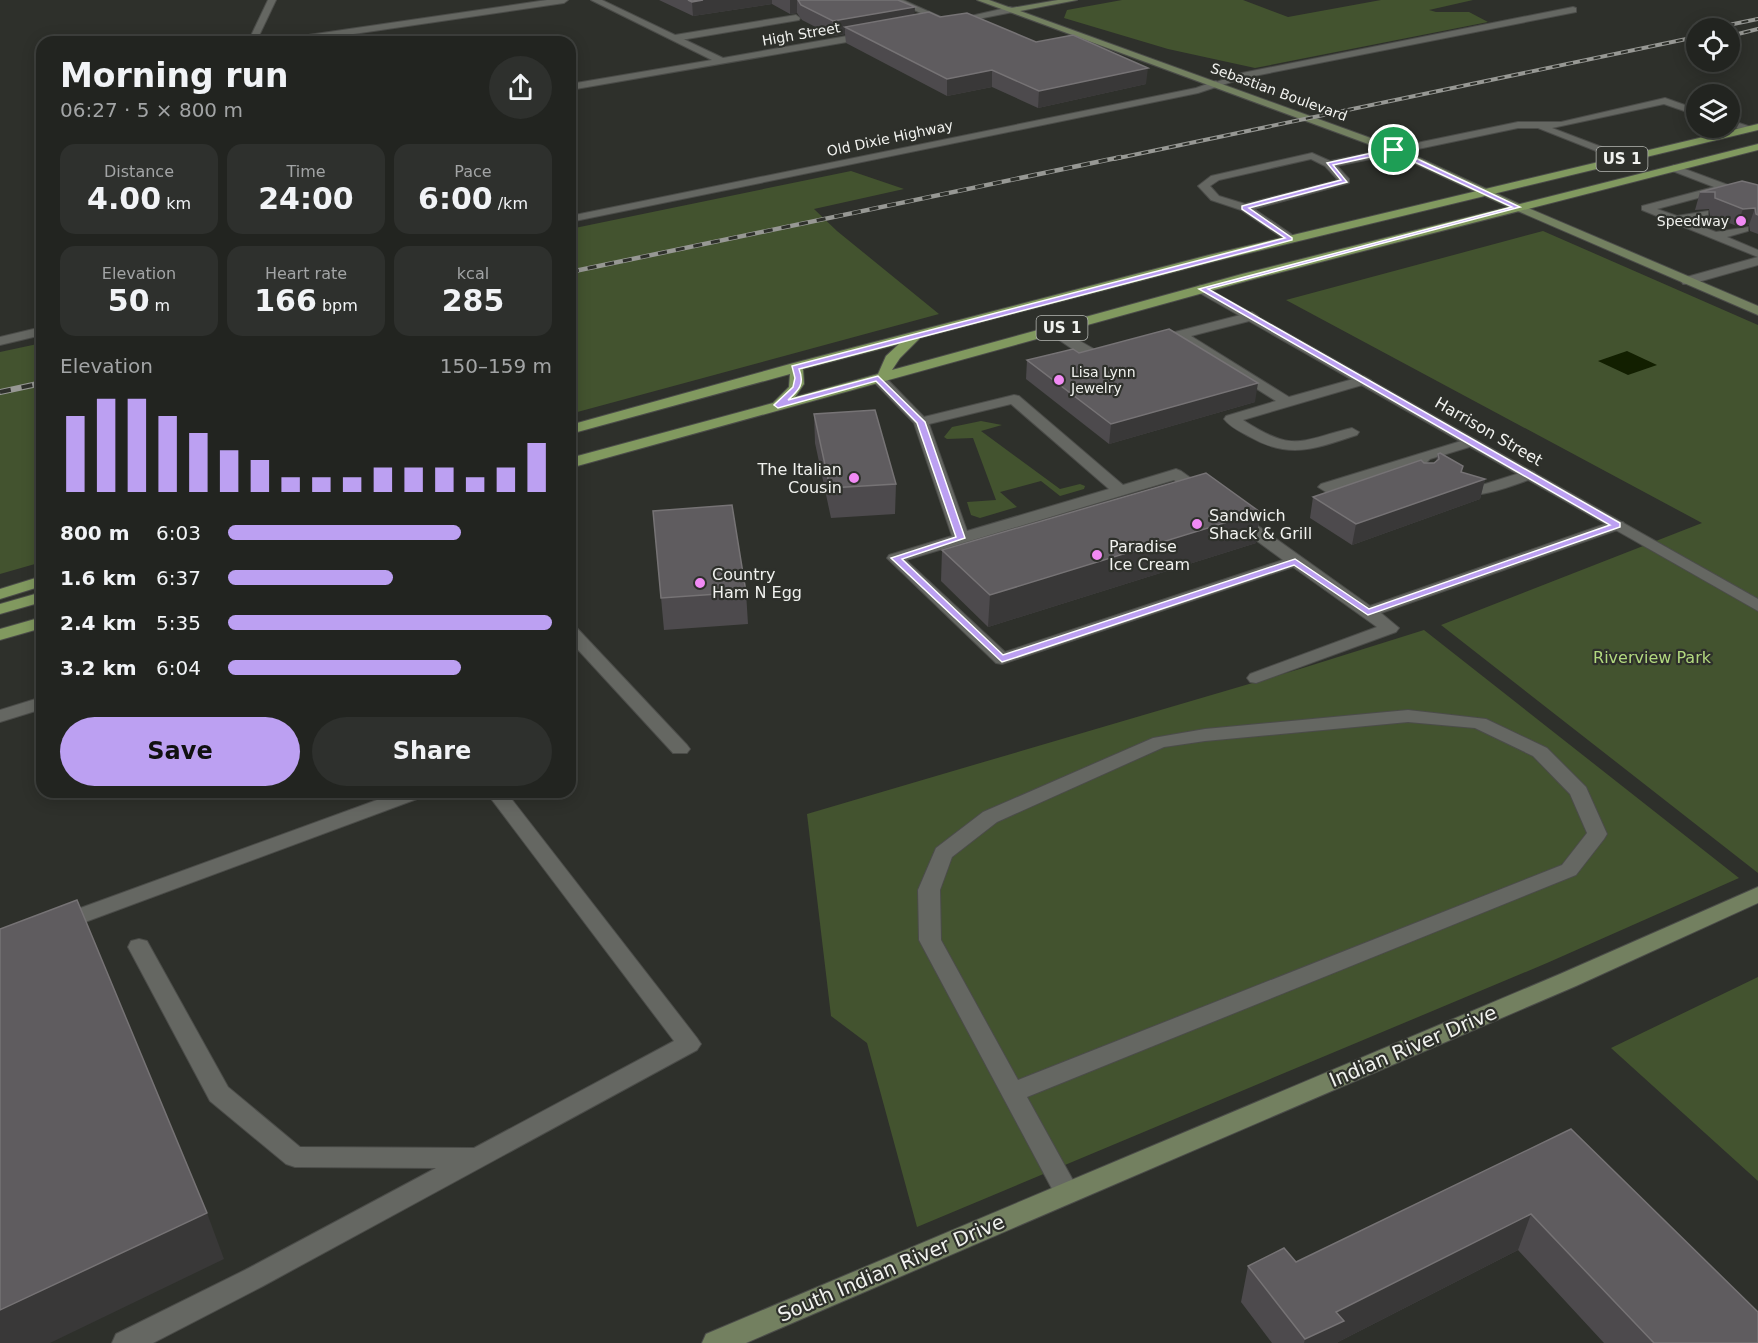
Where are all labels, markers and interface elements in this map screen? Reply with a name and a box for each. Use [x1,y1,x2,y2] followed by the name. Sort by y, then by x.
[1686,18,1740,138] map controls
[1686,18,1740,72] button: locate
[761,19,842,49] street label: High Street
[60,56,288,95] text: Morning run
[489,56,552,119] button: share
[1208,60,1350,124] street label: Sebastian Boulevard
[1686,84,1740,138] button: layers
[60,98,243,122] text: 06:27 · 5 × 800 m
[825,117,955,159] street label: Old Dixie Highway
[1368,124,1419,175] pin
[1377,133,1410,166] icon: arrive
[1596,147,1648,171] road number: US 1
[104,162,174,181] text: Distance
[286,162,326,181] text: Time
[454,162,492,181] text: Pace
[87,181,161,216] text: 4.00
[258,181,354,216] text: 24:00
[418,181,493,216] text: 6:00
[161,194,191,213] text: km
[493,194,528,213] text: /km
[1657,213,1729,229] place label: Speedway
[1734,214,1748,228] marker: Speedway
[102,264,176,283] text: Elevation
[265,264,347,283] text: Heart rate
[457,264,489,283] text: kcal
[108,283,150,318] text: 50
[254,283,317,318] text: 166
[442,283,504,318] text: 285
[150,296,170,315] text: m
[317,296,358,315] text: bpm
[1036,316,1088,340] road number: US 1
[60,354,153,378] text: Elevation
[440,354,552,378] text: 150–159 m
[1070,364,1136,396] place label: Lisa Lynn Jewelry
[1052,373,1066,387] marker: Lisa Lynn Jewelry
[1432,393,1546,470] street label: Harrison Street
[757,460,842,497] place label: The Italian Cousin
[847,471,861,485] marker: The Italian Cousin
[1209,506,1312,543] place label: Sandwich Shack & Grill
[1190,517,1204,531] marker: Sandwich Shack & Grill
[60,521,130,545] text: 800 m
[156,521,201,545] text: 6:03
[1109,537,1190,574] place label: Paradise Ice Cream
[1090,548,1104,562] marker: Paradise Ice Cream
[712,565,802,602] place label: Country Ham N Egg
[60,566,137,590] text: 1.6 km
[156,566,201,590] text: 6:37
[693,576,707,590] marker: Country Ham N Egg
[60,611,137,635] text: 2.4 km
[156,611,201,635] text: 5:35
[1593,648,1712,667] park label: Riverview Park
[60,656,137,680] text: 3.2 km
[156,656,201,680] text: 6:04
[60,717,300,786] button: Save
[312,717,552,786] button: Share
[1326,1000,1500,1092] street label: Indian River Drive
[774,1209,1008,1327] street label: South Indian River Drive

